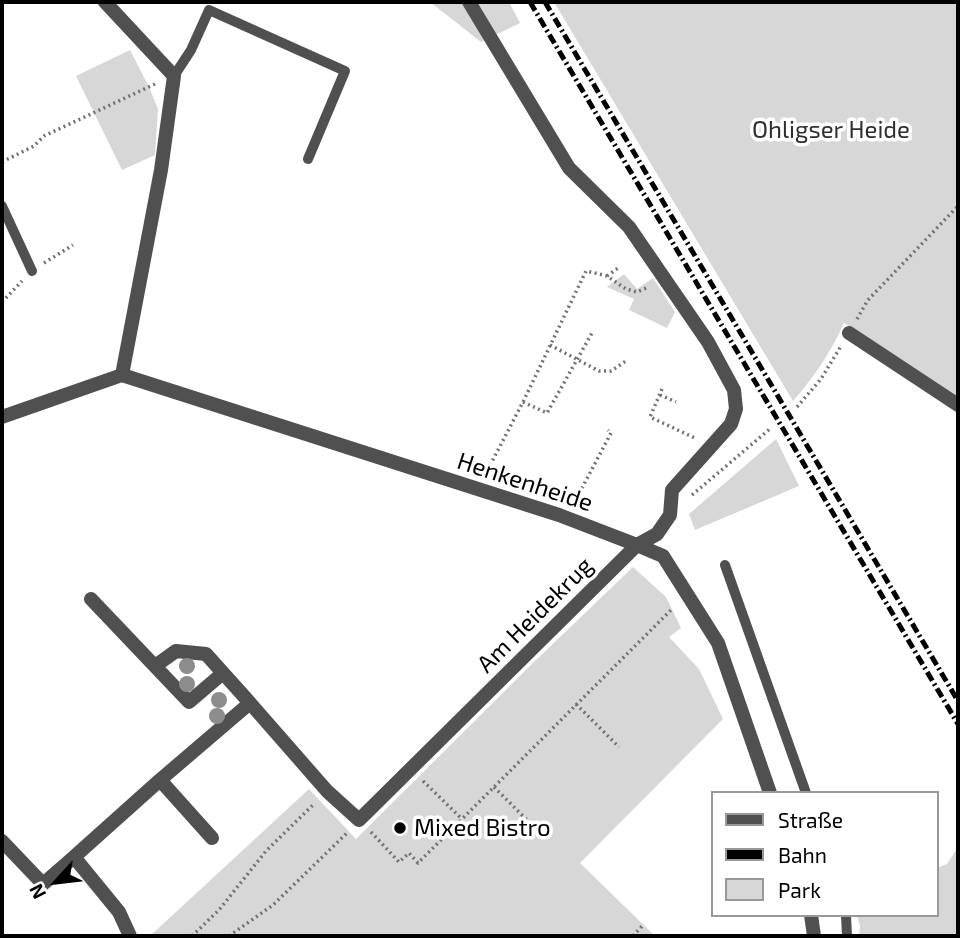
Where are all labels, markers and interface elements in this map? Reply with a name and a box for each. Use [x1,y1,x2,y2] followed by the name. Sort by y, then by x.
[752,116,910,144] park label: Ohligser Heide
[454,447,596,517] street label: Henkenheide
[471,551,599,679] street label: Am Heidekrug
[712,791,939,917] legend
[778,807,843,832] text: Straße
[414,814,551,842] place label: Mixed Bistro
[392,820,408,836] marker: Mixed Bistro
[778,842,827,867] text: Bahn
[21,847,91,917] north arrow
[778,877,821,902] text: Park
[23,880,50,903] text: N

